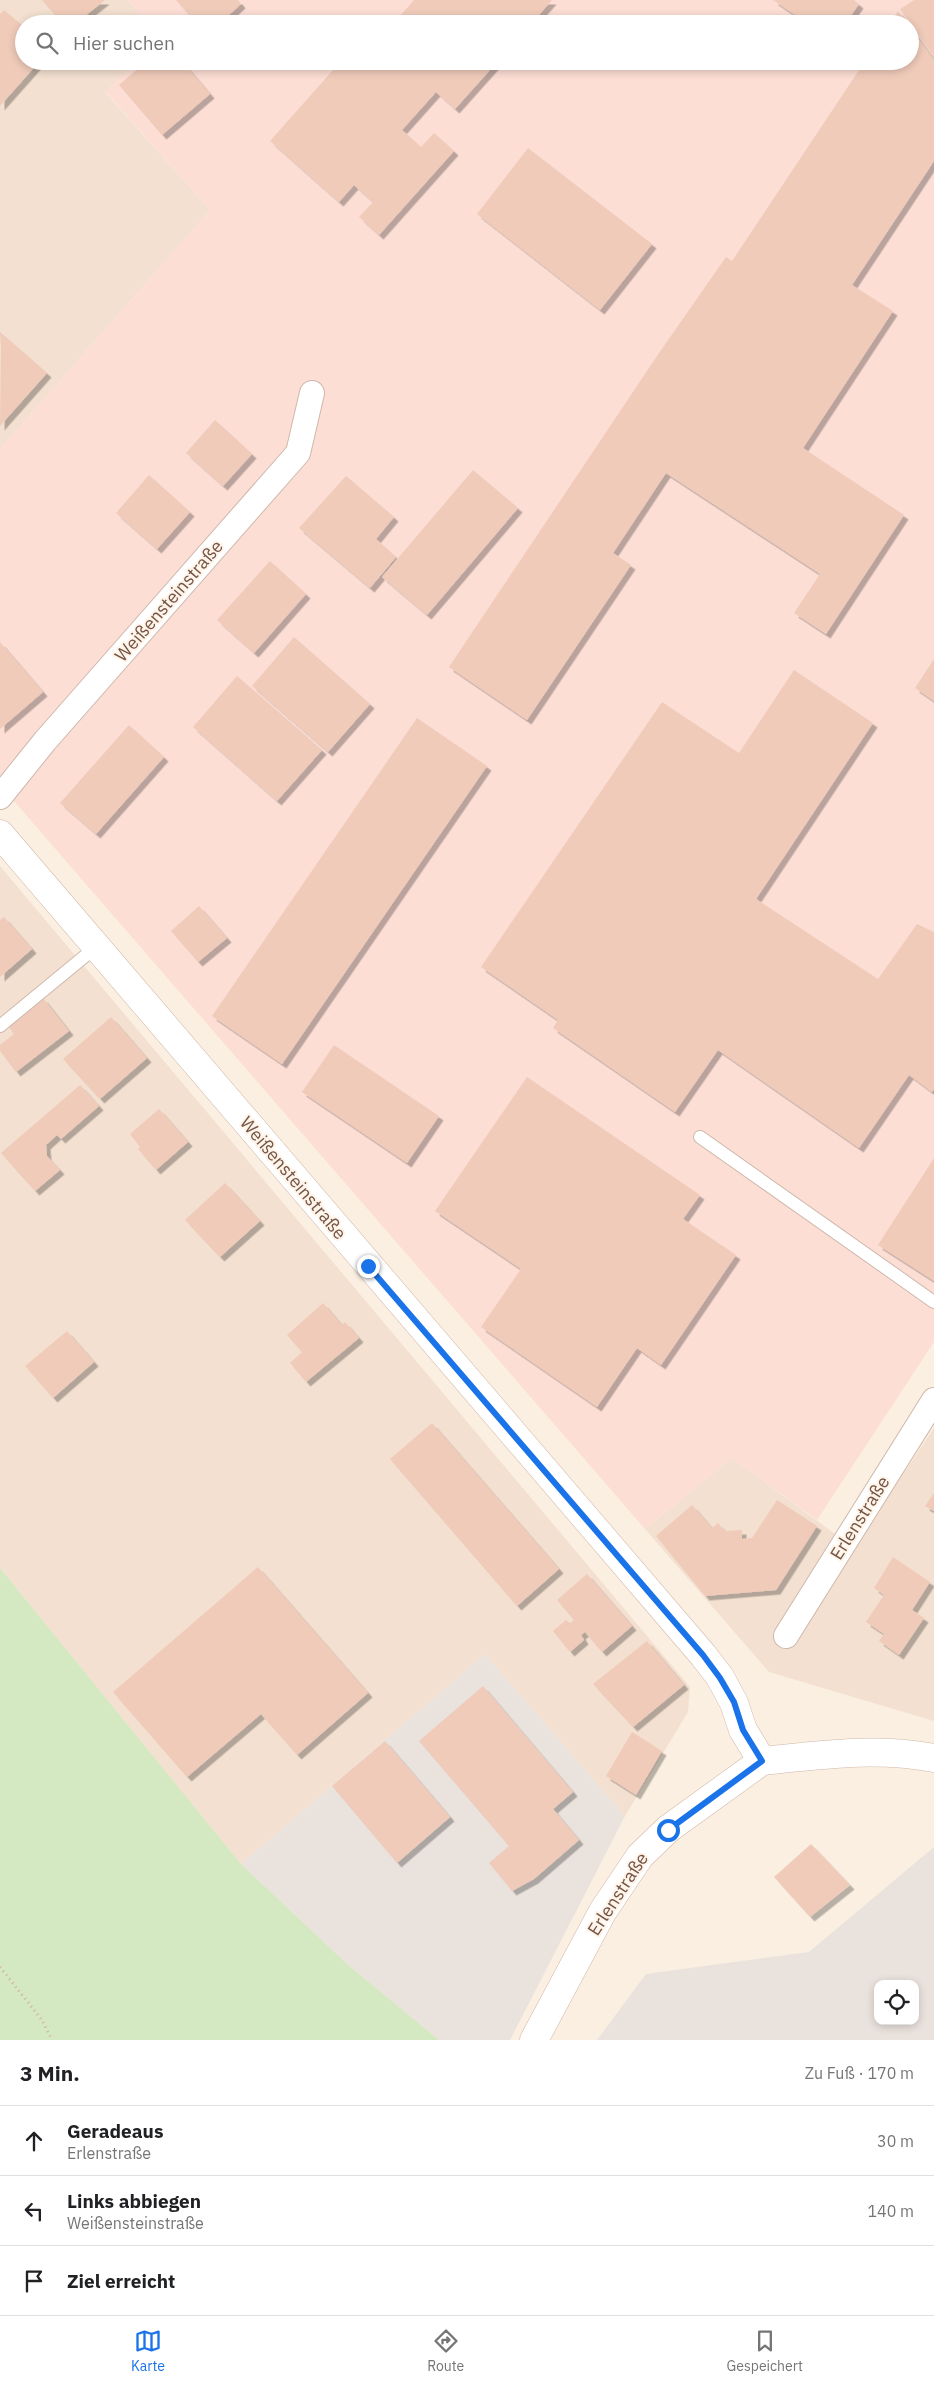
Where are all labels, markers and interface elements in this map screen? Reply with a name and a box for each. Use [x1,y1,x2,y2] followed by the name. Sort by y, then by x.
[15,15,919,70] search box
[33,29,61,57] icon: search
[73,31,175,55] text: Hier suchen
[109,535,228,666] street label: Weißensteinstraße
[235,1111,352,1244] street label: Weißensteinstraße
[357,1255,380,1278] route end
[825,1471,894,1564] street label: Erlenstraße
[657,1819,680,1842] route start
[582,1848,653,1940] street label: Erlenstraße
[874,1980,919,2025] map controls
[874,1980,919,2025] button: locate
[20,2059,80,2087] text: 3 Min.
[805,2063,914,2083] text: Zu Fuß · 170 m
[67,2119,164,2143] text: Geradeaus
[20,2127,48,2155] icon: ahead
[877,2131,914,2151] text: 30 m
[67,2143,151,2163] text: Erlenstraße
[67,2189,201,2213] text: Links abbiegen
[20,2197,48,2225] icon: left
[867,2201,914,2221] text: 140 m
[67,2213,204,2233] text: Weißensteinstraße
[20,2267,48,2295] icon: arrive
[67,2269,175,2293] text: Ziel erreicht
[131,2327,165,2375] tab: Karte
[427,2327,464,2375] tab: Route
[727,2327,803,2375] tab: Gespeichert

